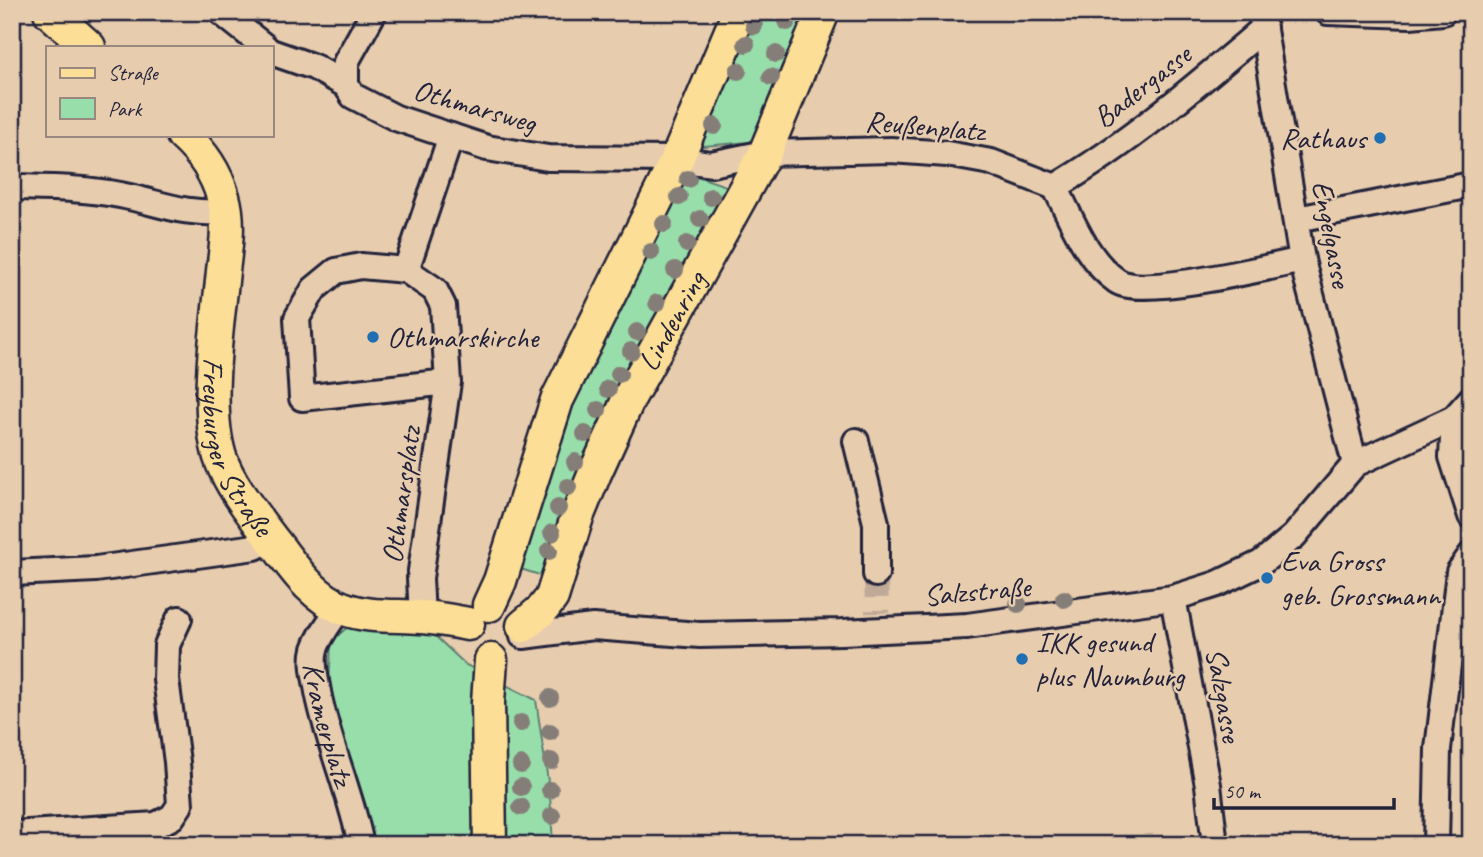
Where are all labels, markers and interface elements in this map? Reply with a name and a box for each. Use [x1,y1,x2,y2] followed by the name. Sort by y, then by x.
[1085,34,1200,136] street label: Badergasse
[46,46,273,136] legend
[108,60,160,86] text: Straße
[409,70,542,142] street label: Othmarsweg
[108,96,143,122] text: Park
[864,102,989,150] street label: Reußenplatz
[1280,119,1369,157] place label: Rathaus
[1372,130,1388,146] marker: Rathaus
[1303,177,1361,293] street label: Engelgasse
[629,263,716,377] street label: Lindenring
[387,318,540,356] place label: Othmarskirche
[365,329,381,345] marker: Othmarskirche
[193,357,283,546] street label: Freyburger Straße
[373,423,430,566] street label: Othmarsplatz
[1281,542,1441,614] place label: Eva Gross geb. Grossmann
[922,567,1034,615] street label: Salzstraße
[1259,570,1275,586] marker: Eva Gross geb. Grossmann
[1036,623,1186,695] place label: IKK gesund plus Naumburg
[1197,645,1251,747] street label: Salzgasse
[1014,651,1030,667] marker: IKK gesund plus Naumburg
[294,661,364,794] street label: Kramerplatz
[1214,766,1394,810] scale bar
[1224,778,1262,804] text: 50 m

